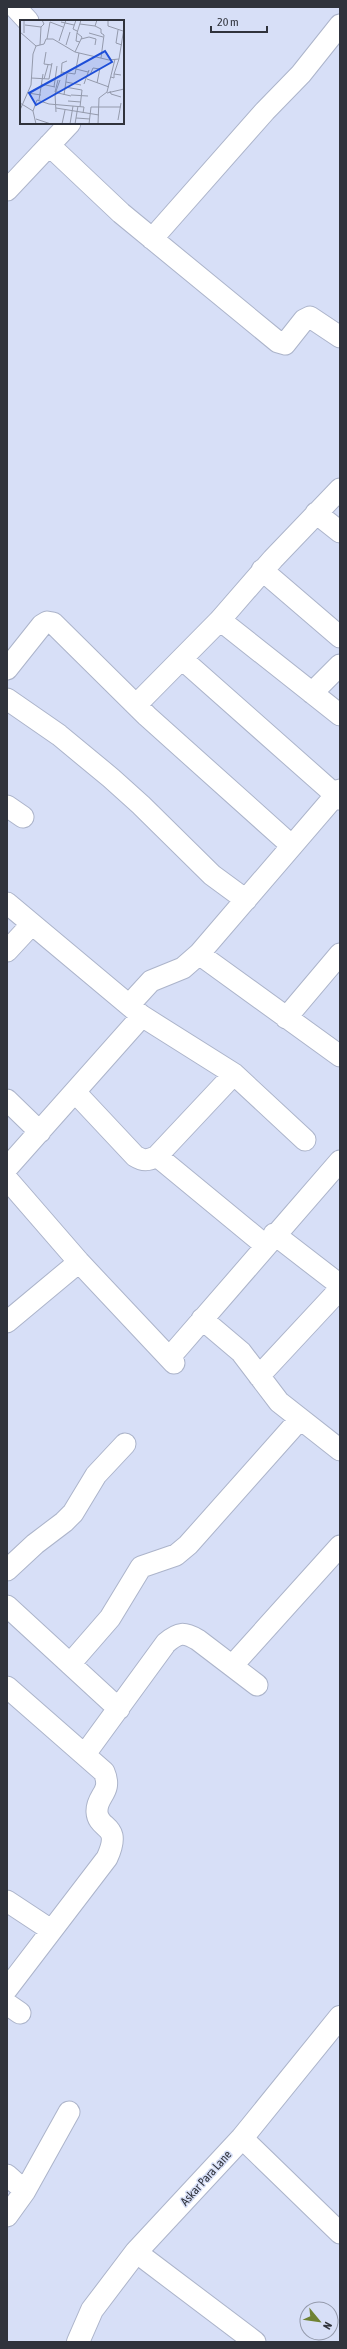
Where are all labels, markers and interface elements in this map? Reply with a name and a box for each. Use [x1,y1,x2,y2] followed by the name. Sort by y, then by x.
[211,8,267,34] scale bar
[217,15,239,29] text: 20 m
[20,20,124,124] inset map
[178,2148,234,2208] street label: Askar Para Lane
[299,2301,339,2341] north arrow
[321,2320,335,2332] text: N

